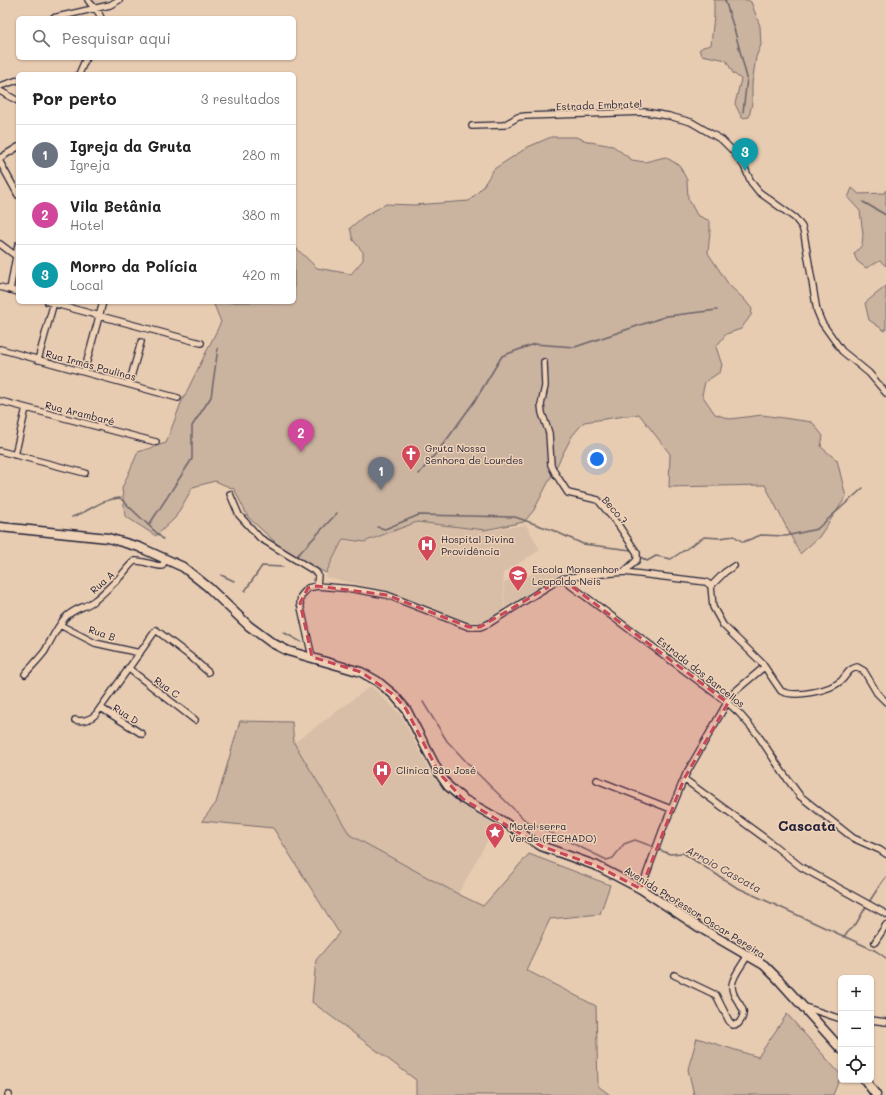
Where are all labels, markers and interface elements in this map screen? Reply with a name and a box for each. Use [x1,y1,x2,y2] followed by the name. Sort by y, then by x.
[16,16,296,60] search box
[30,27,52,49] icon: search
[62,28,171,48] text: Pesquisar aqui
[32,87,116,109] text: Por perto
[201,90,280,107] text: 3 resultados
[556,96,642,114] street label: Estrada Embratel
[70,136,192,156] text: Igreja da Gruta
[732,138,758,171] pin: 3
[42,146,48,163] text: 1
[242,146,280,163] text: 280 m
[70,156,110,173] text: Igreja
[70,196,161,216] text: Vila Betânia
[41,206,49,223] text: 2
[242,206,280,223] text: 380 m
[70,216,104,233] text: Hotel
[70,256,197,276] text: Morro da Polícia
[41,266,49,283] text: 3
[243,266,280,283] text: 420 m
[70,276,104,293] text: Local
[44,346,138,384] street label: Rua Irmãs Paulinas
[44,398,116,428] street label: Rua Arambaré
[288,419,314,452] pin: 2
[425,441,523,467] place label: Gruta Nossa Senhora de Lourdes
[400,443,422,471] church icon: Gruta Nossa Senhora de Lourdes
[587,449,607,469] your location
[368,457,394,490] pin: 1
[599,493,631,527] street label: Beco 7
[441,532,515,558] place label: Hospital Divina Providência
[416,534,438,562] hospital icon: Hospital Divina Providência
[532,562,619,588] place label: Escola Monsenhor Leopoldo Neis
[507,564,529,592] school or university icon: Escola Monsenhor Leopoldo Neis
[87,567,117,597] street label: Rua A
[87,622,117,644] street label: Rua B
[654,633,748,711] street label: Estrada dos Barcellos
[151,673,183,701] street label: Rua C
[110,700,142,728] street label: Rua D
[371,759,393,787] hospital icon: Clínica São José
[396,763,476,777] place label: Clínica São José
[778,816,836,835] district label: Cascata
[509,819,596,845] place label: Motel serra Verde (FECHADO)
[484,821,506,849] place icon: Motel serra Verde (FECHADO)
[684,842,764,896] water label: Arroio Cascata
[622,863,768,961] street label: Avenida Professor Oscar Pereira
[838,975,874,1083] map controls
[838,975,874,1011] button: +
[838,1011,874,1047] button: −
[838,1047,874,1083] button: locate

